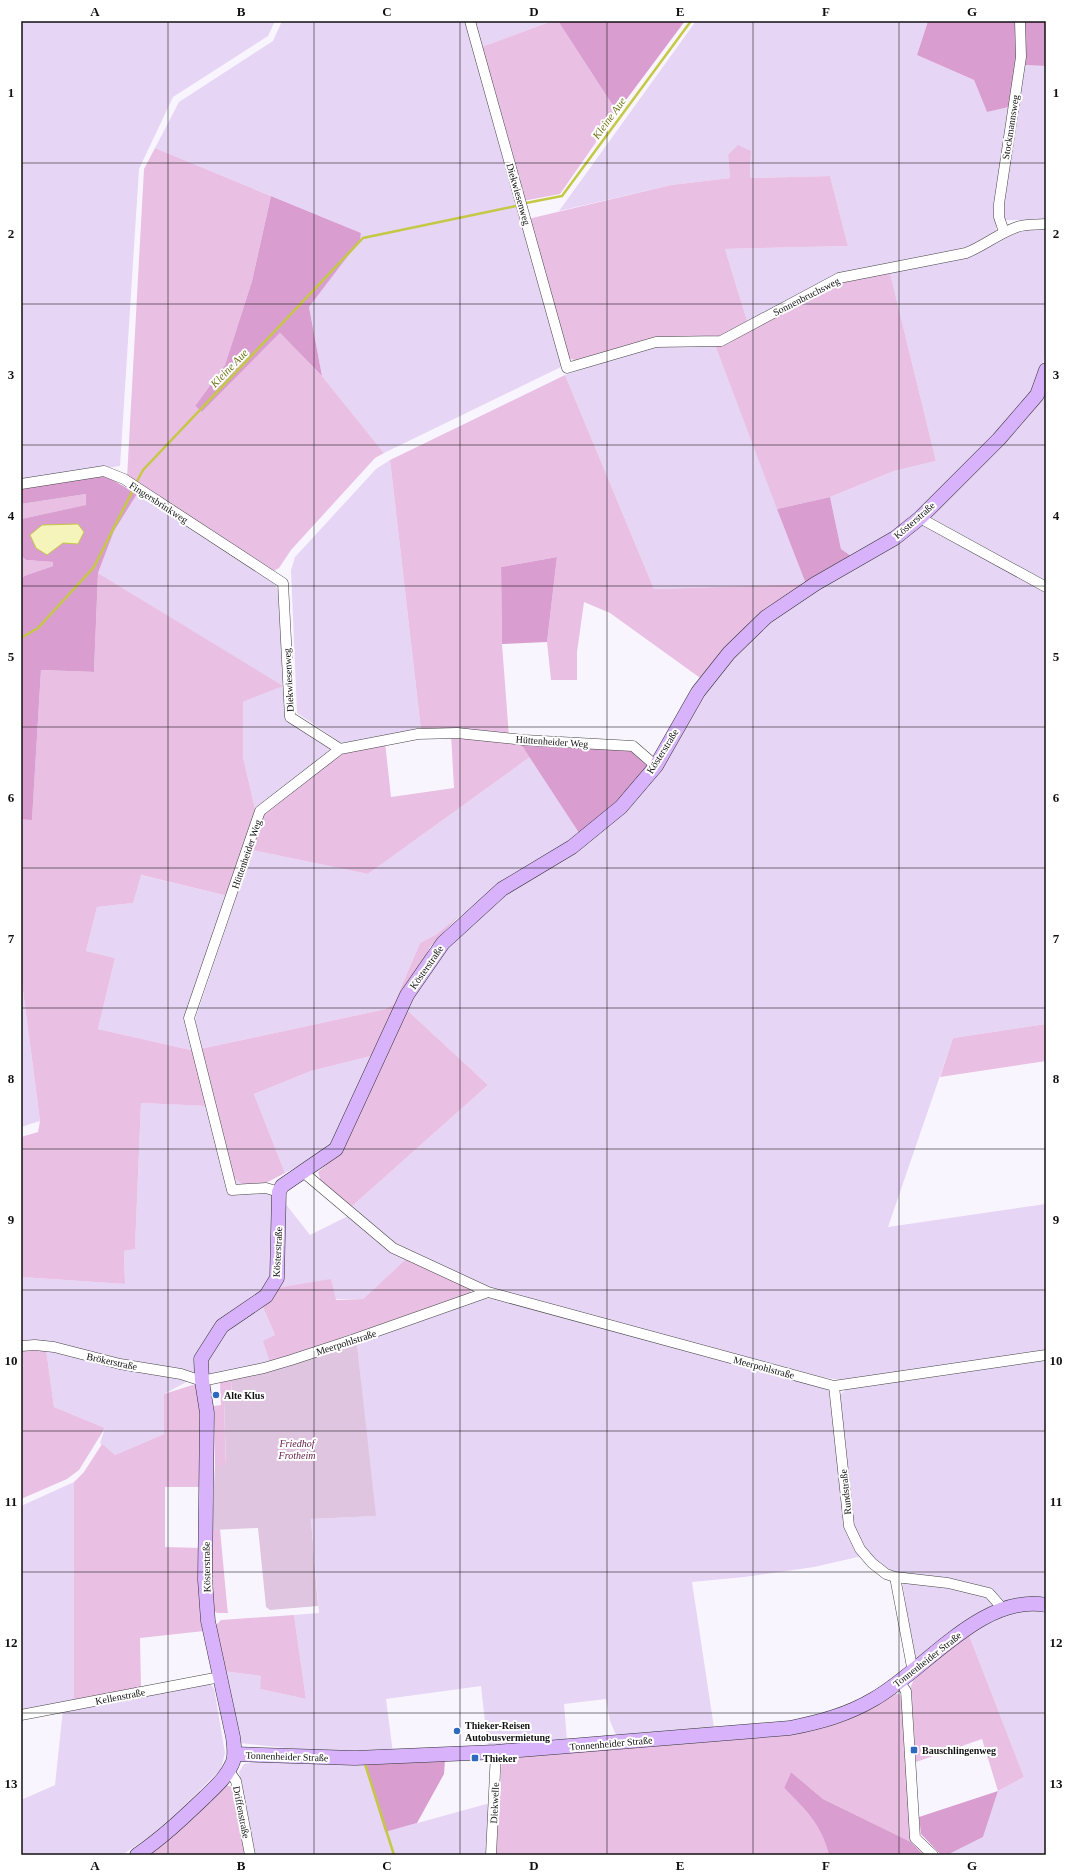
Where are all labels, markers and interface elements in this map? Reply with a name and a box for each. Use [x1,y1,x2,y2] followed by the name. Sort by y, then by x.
[90,4,100,19] text: A
[237,4,246,19] text: B
[382,4,392,19] text: C
[529,4,539,19] text: D
[676,4,684,19] text: E
[822,4,830,19] text: F
[967,4,977,19] text: G
[8,85,14,100] text: 1
[1053,85,1059,100] text: 1
[1000,94,1021,160] street label: Stockmannsweg
[589,95,628,142] water label: Kleine Aue
[504,162,533,226] street label: Diekwiesenweg
[8,226,14,241] text: 2
[1053,226,1059,241] text: 2
[771,275,841,318] street label: Sonnenbruchsweg
[207,346,250,390] water label: Kleine Aue
[8,367,15,382] text: 3
[1053,367,1060,382] text: 3
[127,479,190,525] street label: Fingersbrinkweg
[892,499,937,541] street label: Kösterstraße
[8,508,15,523] text: 4
[1053,508,1060,523] text: 4
[281,648,296,712] street label: Diekwiesenweg
[8,649,15,664] text: 5
[1053,649,1060,664] text: 5
[644,726,681,776] street label: Kösterstraße
[515,733,589,750] street label: Hüttenheider Weg
[8,790,15,805] text: 6
[1053,790,1060,805] text: 6
[229,818,263,890] street label: Hüttenheider Weg
[8,931,15,946] text: 7
[1053,931,1060,946] text: 7
[407,943,446,991] street label: Kösterstraße
[8,1071,15,1086] text: 8
[1053,1071,1060,1086] text: 8
[8,1212,15,1227] text: 9
[1053,1212,1060,1227] text: 9
[271,1226,284,1278] street label: Kösterstraße
[315,1327,378,1357] street label: Meerpohlstraße
[85,1351,139,1372] street label: Brökerstraße
[5,1353,18,1368] text: 10
[1050,1353,1063,1368] text: 10
[732,1354,796,1381] street label: Meerpohlstraße
[211,1390,221,1400] marker: Alte Klus
[224,1390,264,1401] place label: Alte Klus
[278,1438,316,1461] park label: Friedhof Frotheim
[838,1468,853,1515] street label: Rundstraße
[5,1494,17,1509] text: 11
[1050,1494,1062,1509] text: 11
[201,1541,212,1592] street label: Kösterstraße
[891,1629,964,1689] street label: Tonnenheider Straße
[5,1635,18,1650] text: 12
[1050,1635,1063,1650] text: 12
[94,1686,146,1707] street label: Kellenstraße
[465,1720,550,1743] place label: Thieker-Reisen Autobusvermietung
[452,1726,462,1736] marker: Thieker-Reisen Autobusvermietung
[569,1734,653,1753] street label: Tonnenheider Straße
[909,1745,919,1755] marker: Bauschlingenweg
[922,1745,996,1756] place label: Bauschlingenweg
[245,1750,329,1763] street label: Tonnenheider Straße
[470,1753,480,1763] marker: Thieker
[483,1753,517,1764] place label: Thieker
[5,1776,18,1791] text: 13
[1050,1776,1063,1791] text: 13
[488,1782,501,1824] street label: Diekwelle
[231,1785,252,1840] street label: Driffenstraße
[90,1858,100,1873] text: A
[237,1858,246,1873] text: B
[382,1858,392,1873] text: C
[529,1858,539,1873] text: D
[676,1858,684,1873] text: E
[822,1858,830,1873] text: F
[967,1858,977,1873] text: G

